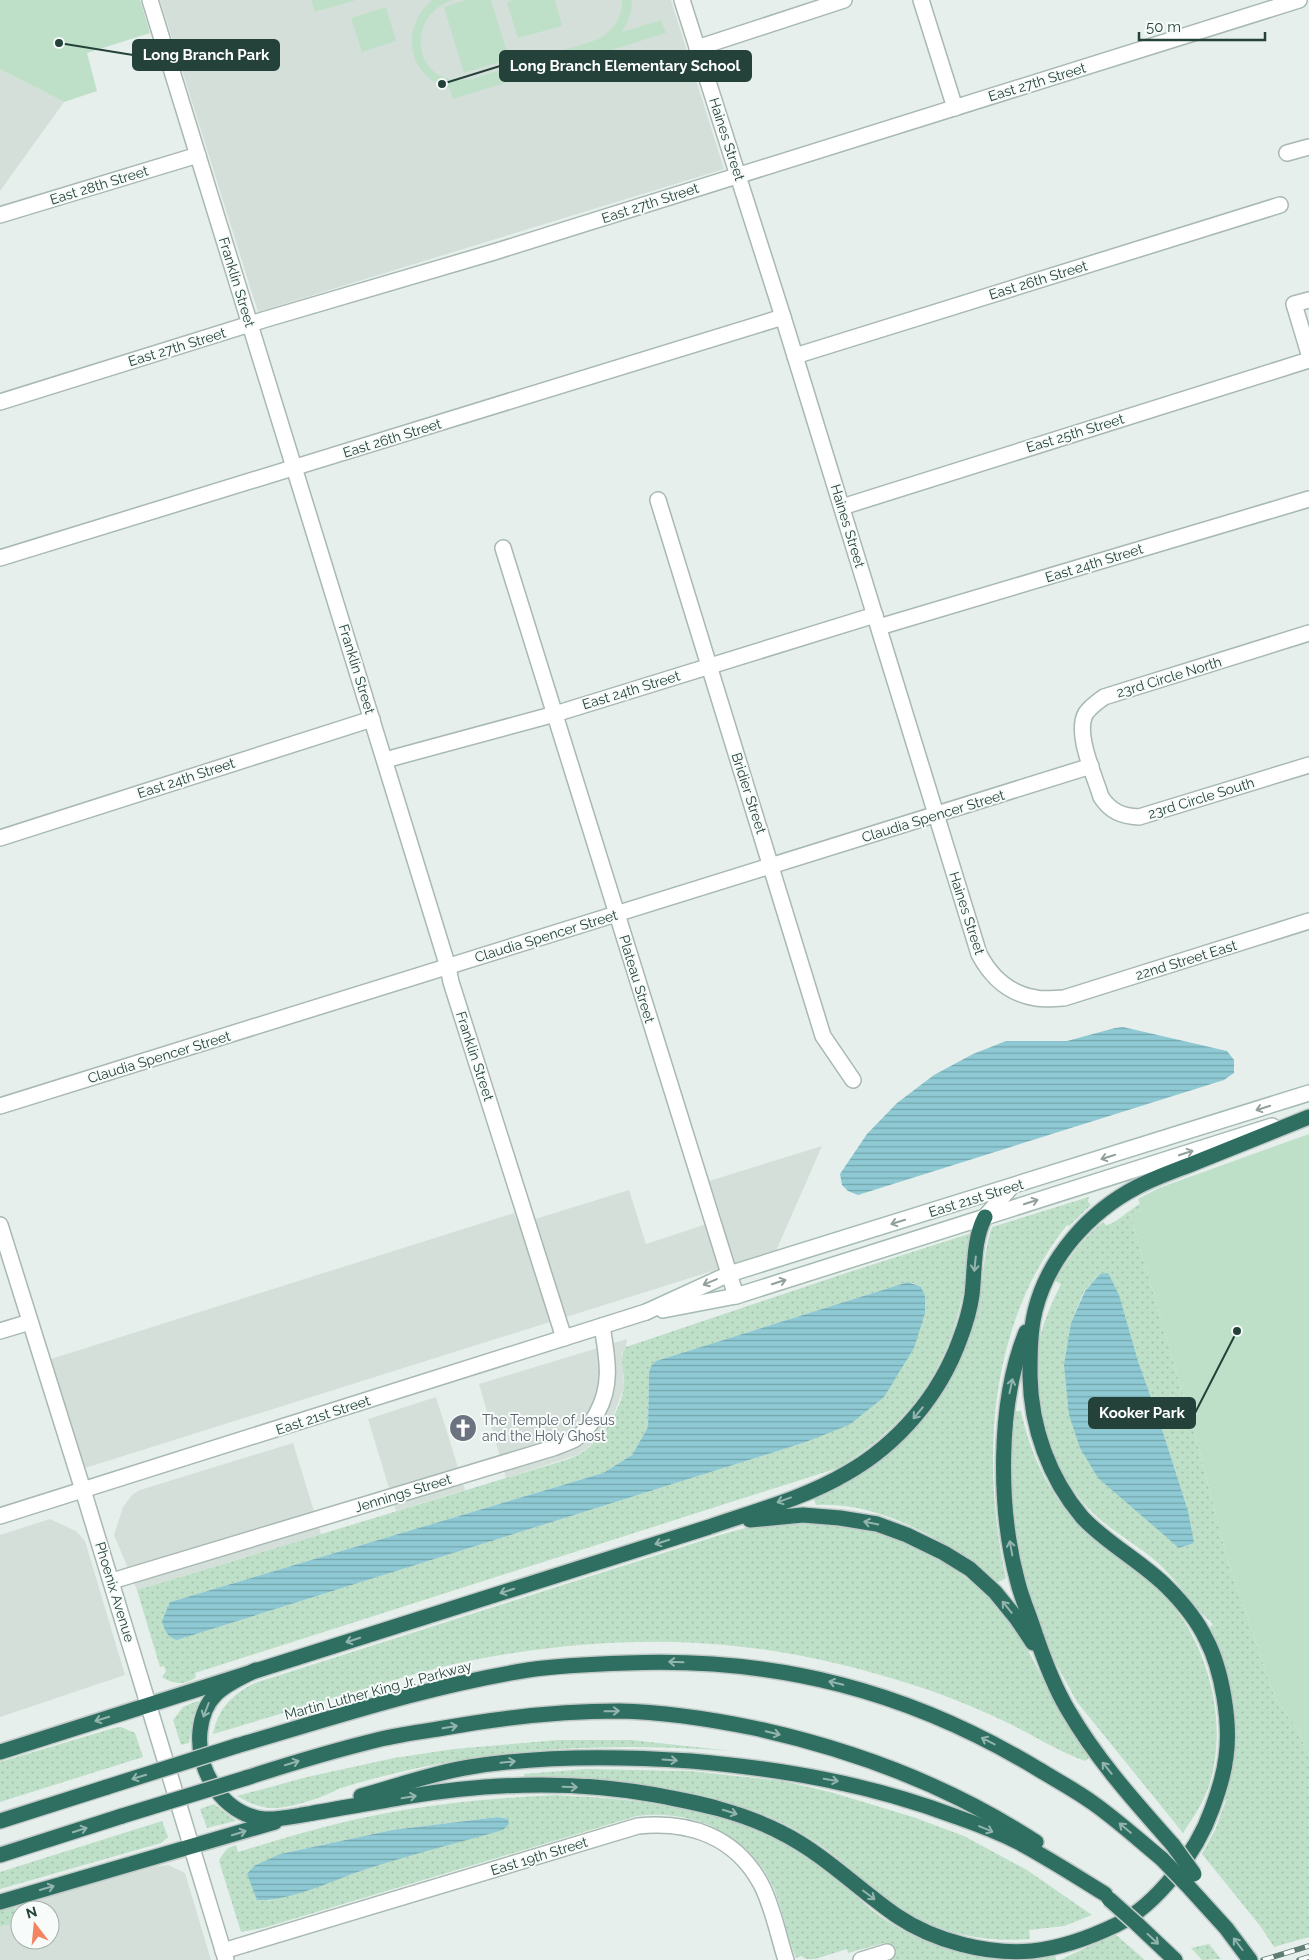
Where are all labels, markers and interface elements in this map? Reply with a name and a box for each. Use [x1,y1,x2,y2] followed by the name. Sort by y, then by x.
[1139,10,1265,42] scale bar
[1146,18,1181,36] text: 50 m
[133,40,279,70] callout: Long Branch Park
[143,46,270,64] text: Long Branch Park
[500,51,751,81] callout: Long Branch Elementary School
[510,57,741,75] text: Long Branch Elementary School
[986,59,1088,104] street label: East 27th Street
[706,95,748,183] street label: Haines Street
[48,162,150,208] street label: East 28th Street
[599,180,701,226] street label: East 27th Street
[216,235,258,329] street label: Franklin Street
[987,257,1089,303] street label: East 26th Street
[126,324,228,369] street label: East 27th Street
[1024,410,1126,455] street label: East 25th Street
[341,415,443,461] street label: East 26th Street
[828,482,868,570] street label: Haines Street
[1043,540,1145,585] street label: East 24th Street
[336,622,378,716] street label: Franklin Street
[1114,653,1224,701] street label: 23rd Circle North
[580,667,682,712] street label: East 24th Street
[728,750,770,836] street label: Bridier Street
[135,755,237,801] street label: East 24th Street
[1146,774,1256,822] street label: 23rd Circle South
[860,787,1007,845] street label: Claudia Spencer Street
[946,869,988,957] street label: Haines Street
[473,907,620,965] street label: Claudia Spencer Street
[616,933,658,1025] street label: Plateau Street
[1133,937,1239,983] street label: 22nd Street East
[453,1009,497,1103] street label: Franklin Street
[86,1028,233,1086] street label: Claudia Spencer Street
[1255,1103,1271,1113] one-way arrow
[1178,1147,1194,1157] one-way arrow
[1100,1152,1116,1162] one-way arrow
[927,1176,1026,1220] street label: East 21st Street
[1023,1197,1039,1206] one-way arrow
[890,1217,906,1227] one-way arrow
[970,1256,980,1272] one-way arrow
[770,1277,786,1287] one-way arrow
[703,1278,718,1287] one-way arrow
[1007,1379,1016,1395] one-way arrow
[274,1392,372,1438] street label: East 21st Street
[1089,1398,1195,1428] callout: Kooker Park
[1099,1404,1186,1422] text: Kooker Park
[912,1406,923,1419] one-way arrow
[482,1412,615,1444] place label: The Temple of Jesus and the Holy Ghost
[448,1413,478,1443] church icon: The Temple of Jesus and the Holy Ghost
[353,1471,454,1515] street label: Jennings Street
[776,1496,792,1505] one-way arrow
[864,1518,880,1528] one-way arrow
[655,1537,671,1547] one-way arrow
[92,1540,138,1644] street label: Phoenix Avenue
[1005,1540,1015,1556] one-way arrow
[500,1586,516,1596] one-way arrow
[1002,1601,1013,1614] one-way arrow
[345,1635,361,1645] one-way arrow
[283,1657,474,1723] street label: Martin Luther King Jr. Parkway
[668,1657,684,1667] one-way arrow
[829,1678,845,1687] one-way arrow
[201,1702,210,1717] one-way arrow
[604,1707,620,1716] one-way arrow
[94,1714,110,1724] one-way arrow
[442,1721,458,1731] one-way arrow
[764,1728,780,1738] one-way arrow
[980,1736,995,1746] one-way arrow
[662,1755,678,1764] one-way arrow
[500,1757,516,1766] one-way arrow
[284,1758,300,1767] one-way arrow
[1102,1761,1113,1774] one-way arrow
[131,1772,147,1782] one-way arrow
[823,1775,839,1785] one-way arrow
[562,1783,578,1792] one-way arrow
[400,1791,416,1801] one-way arrow
[722,1808,738,1818] one-way arrow
[1118,1822,1131,1833] one-way arrow
[71,1824,87,1834] one-way arrow
[978,1824,993,1834] one-way arrow
[230,1827,246,1837] one-way arrow
[489,1834,590,1878] street label: East 19th Street
[38,1883,54,1893] one-way arrow
[862,1890,876,1900] one-way arrow
[10,1900,60,1950] north arrow
[24,1903,39,1922] text: N
[1147,1933,1159,1945] one-way arrow
[1233,1937,1243,1951] one-way arrow

